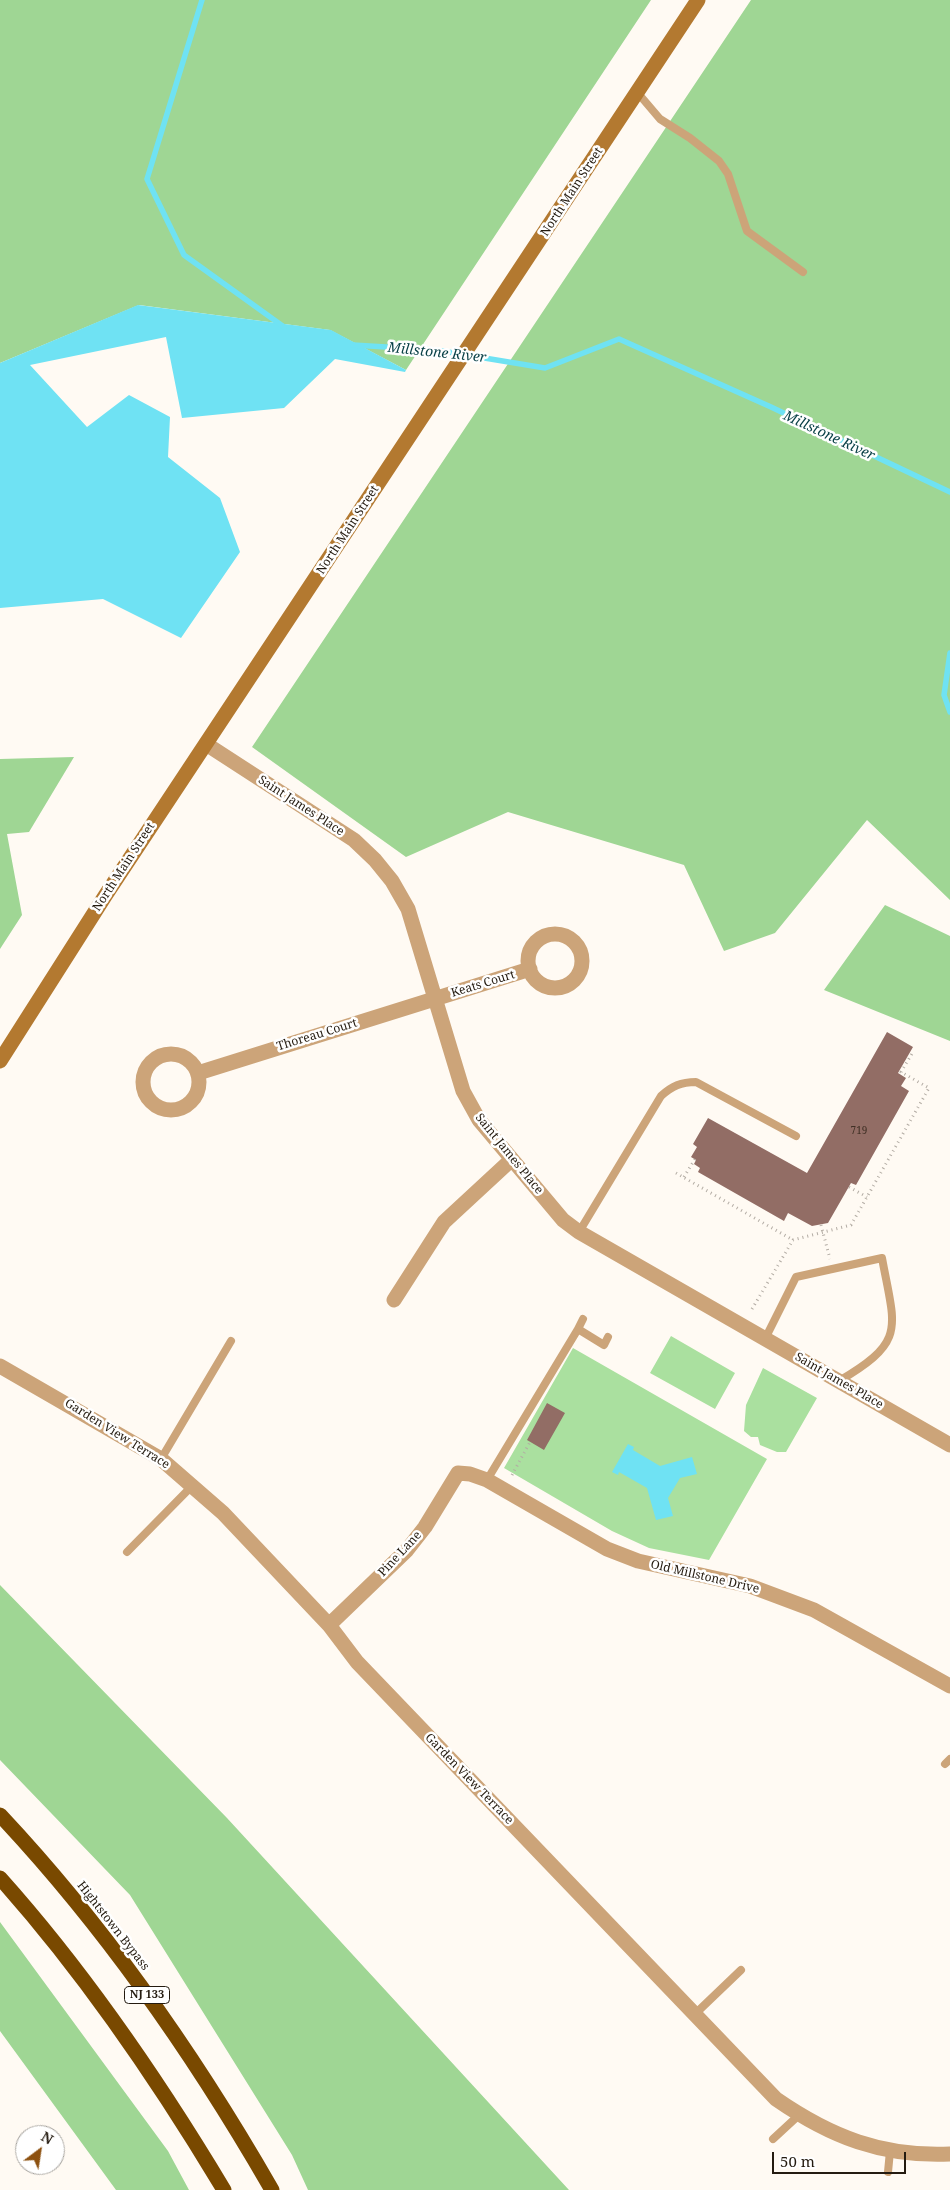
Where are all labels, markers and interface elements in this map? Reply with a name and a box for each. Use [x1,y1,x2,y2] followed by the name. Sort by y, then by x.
[538,145,606,239] street label: North Main Street
[387,339,487,367] water label: Millstone River
[781,407,877,465] water label: Millstone River
[314,483,382,577] street label: North Main Street
[255,773,347,839] street label: Saint James Place
[90,820,158,914] street label: North Main Street
[449,967,517,1001] street label: Keats Court
[275,1016,359,1054] street label: Thoreau Court
[472,1111,546,1197] street label: Saint James Place
[851,1125,867,1137] house number: 719
[792,1350,886,1412] street label: Saint James Place
[62,1396,172,1472] street label: Garden View Terrace
[375,1528,425,1580] street label: Pine Lane
[649,1557,761,1597] street label: Old Millstone Drive
[422,1731,516,1827] street label: Garden View Terrace
[74,1879,152,1973] street label: Hightstown Bypass
[124,1986,170,2004] road number: NJ 133
[15,2125,65,2175] north arrow
[38,2127,57,2149] text: N
[775,2142,909,2174] scale bar
[780,2151,815,2171] text: 50 m

